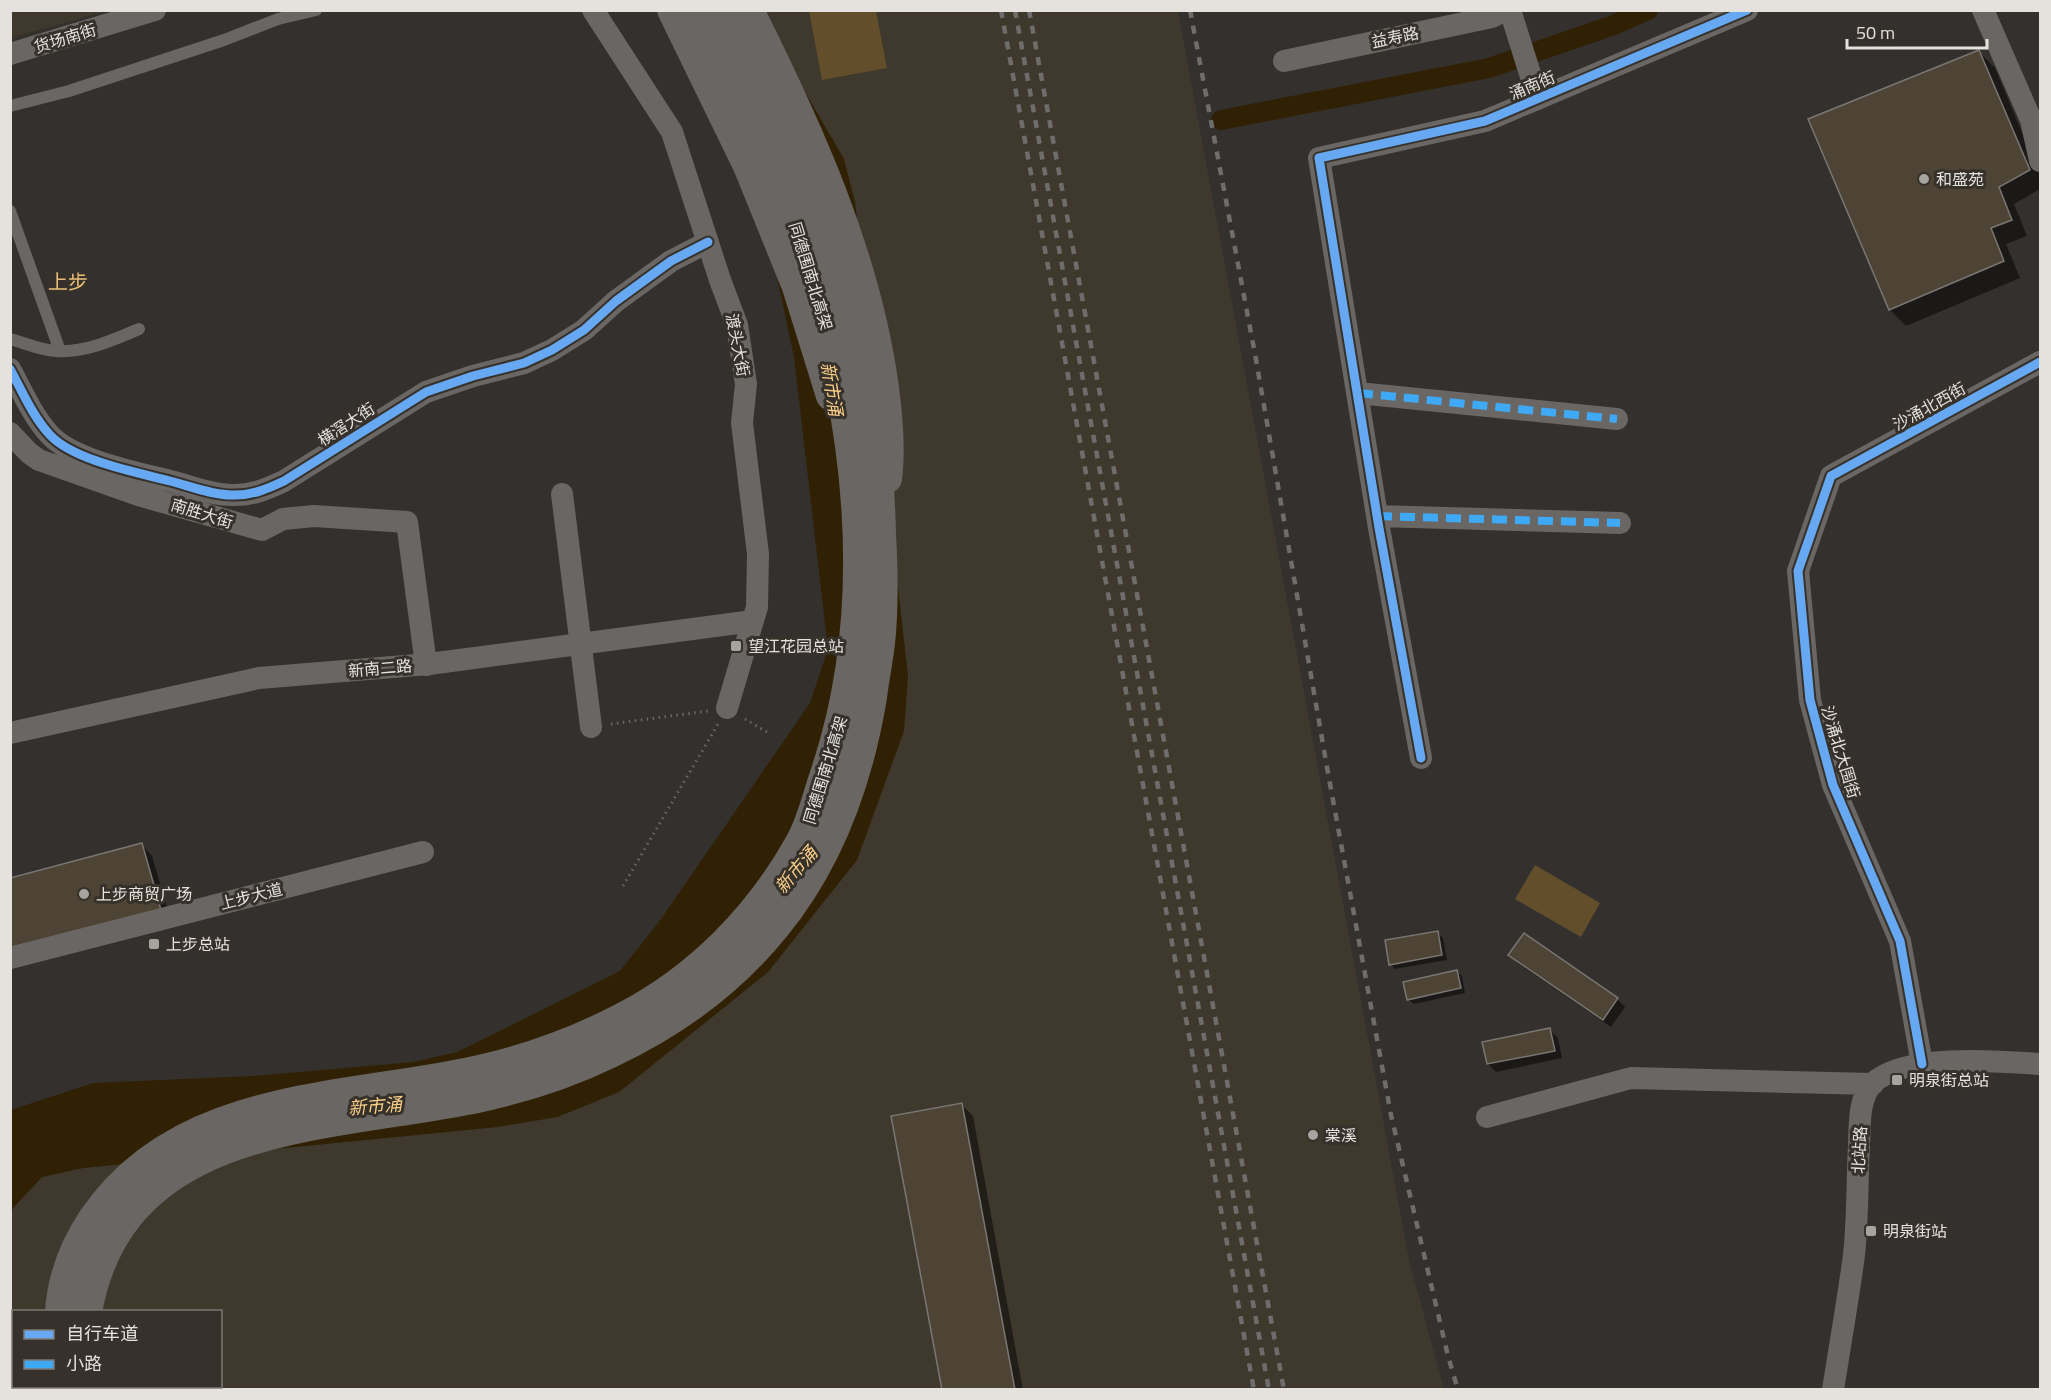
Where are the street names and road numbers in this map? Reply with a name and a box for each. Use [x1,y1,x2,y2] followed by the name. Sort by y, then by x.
[31,17,99,59] street label: 货场南街
[1369,20,1421,54] street label: 益寿路
[1505,65,1559,105] street label: 涌南街
[783,219,839,333] street label: 同德围南北高架
[720,311,756,379] street label: 渡头大街
[1888,376,1970,436] street label: 沙涌北西街
[313,397,379,451] street label: 横滘大街
[168,492,236,534] street label: 南胜大街
[347,653,413,683] street label: 新南二路
[1815,703,1867,801] street label: 沙涌北大围街
[797,713,853,827] street label: 同德围南北高架
[217,877,285,915] street label: 上步大道
[1846,1125,1872,1175] street label: 北站路

